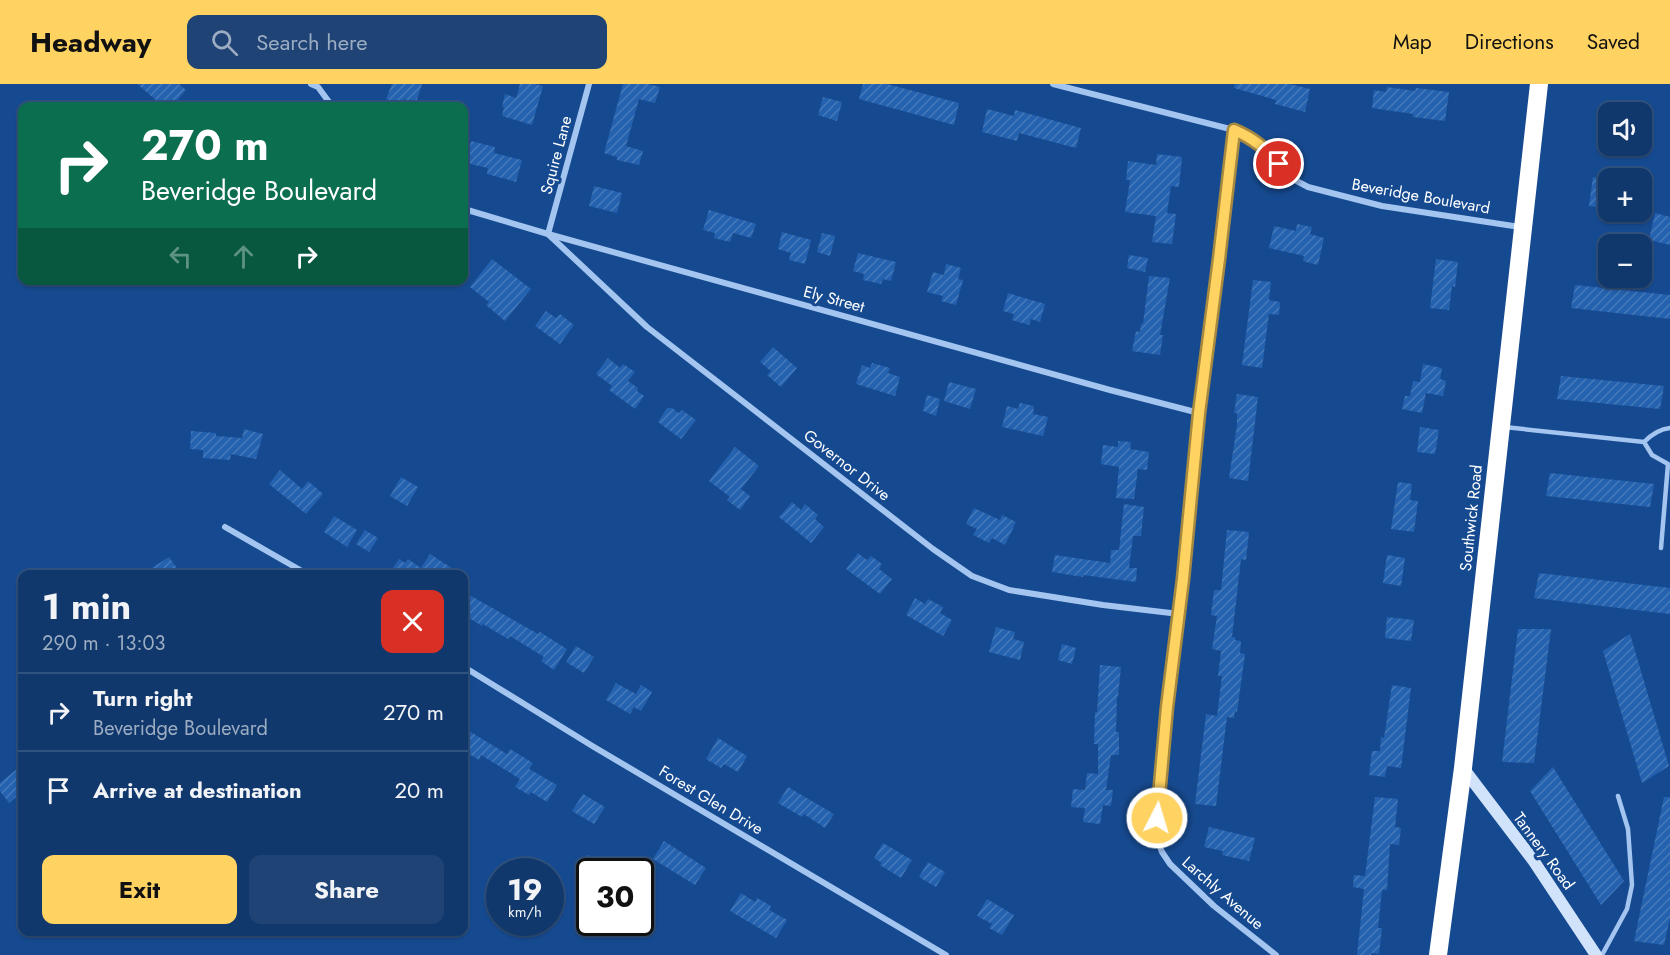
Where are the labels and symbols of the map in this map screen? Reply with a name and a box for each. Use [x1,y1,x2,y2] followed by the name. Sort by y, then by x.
[535,113,577,197] street label: Squire Lane
[1253,138,1304,189] pin
[1350,173,1492,219] street label: Beveridge Boulevard
[801,280,867,318] street label: Ely Street
[799,424,895,506] street label: Governor Drive
[1454,464,1488,572] street label: Southwick Road
[655,760,767,840] street label: Forest Glen Drive
[1125,786,1189,850] position arrow
[1508,807,1580,895] street label: Tannery Road
[1177,851,1269,935] street label: Larchly Avenue
[576,858,654,936] speed limit sign: 30

